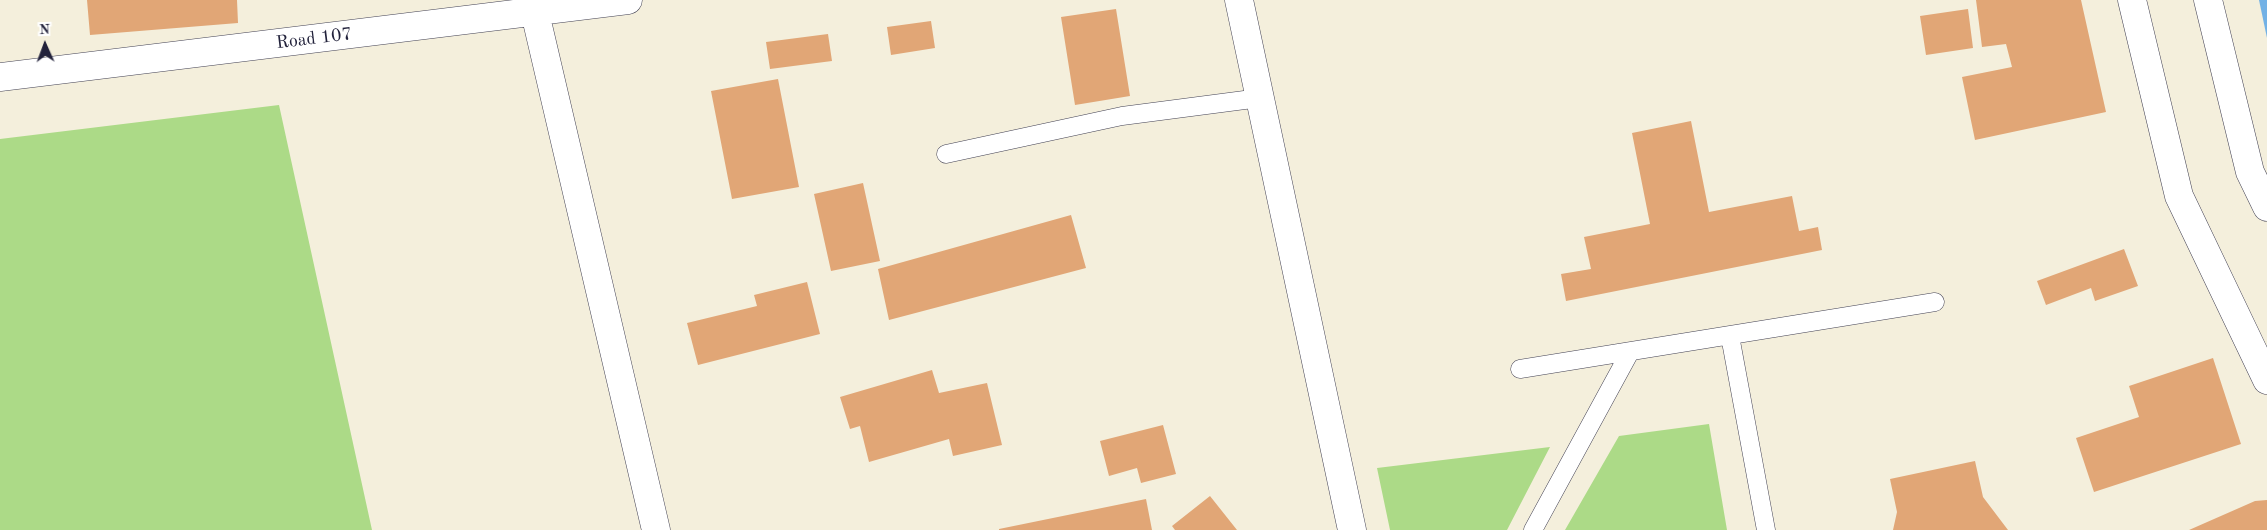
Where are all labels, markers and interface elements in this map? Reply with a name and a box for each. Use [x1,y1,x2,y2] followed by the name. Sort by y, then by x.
[20,20,70,70] north arrow
[39,23,50,37] text: N
[275,24,353,54] street label: Road 107

